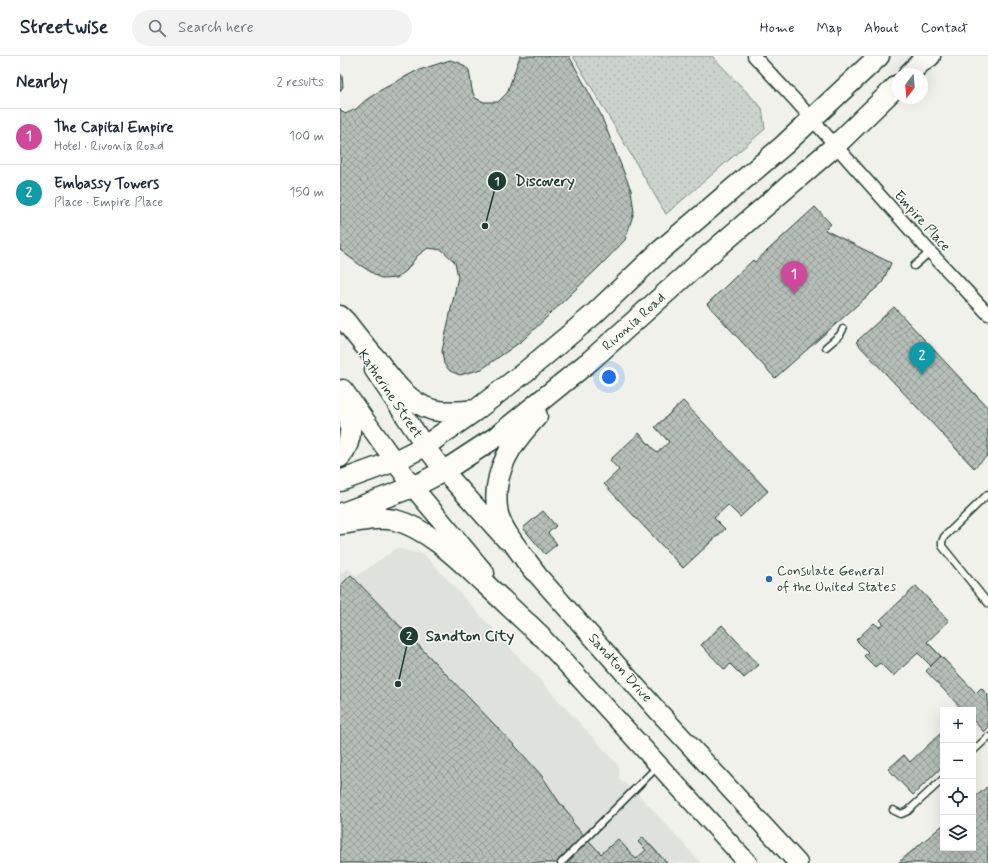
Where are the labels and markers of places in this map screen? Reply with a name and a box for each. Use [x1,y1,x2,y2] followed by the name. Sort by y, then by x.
[487,167,583,194] callout: Discovery
[781,261,807,294] pin: 1
[909,342,935,375] pin: 2
[777,562,896,596] place label: Consulate General of the United States
[764,574,774,584] marker: Consulate General of the United States
[399,622,520,649] callout: Sandton City

